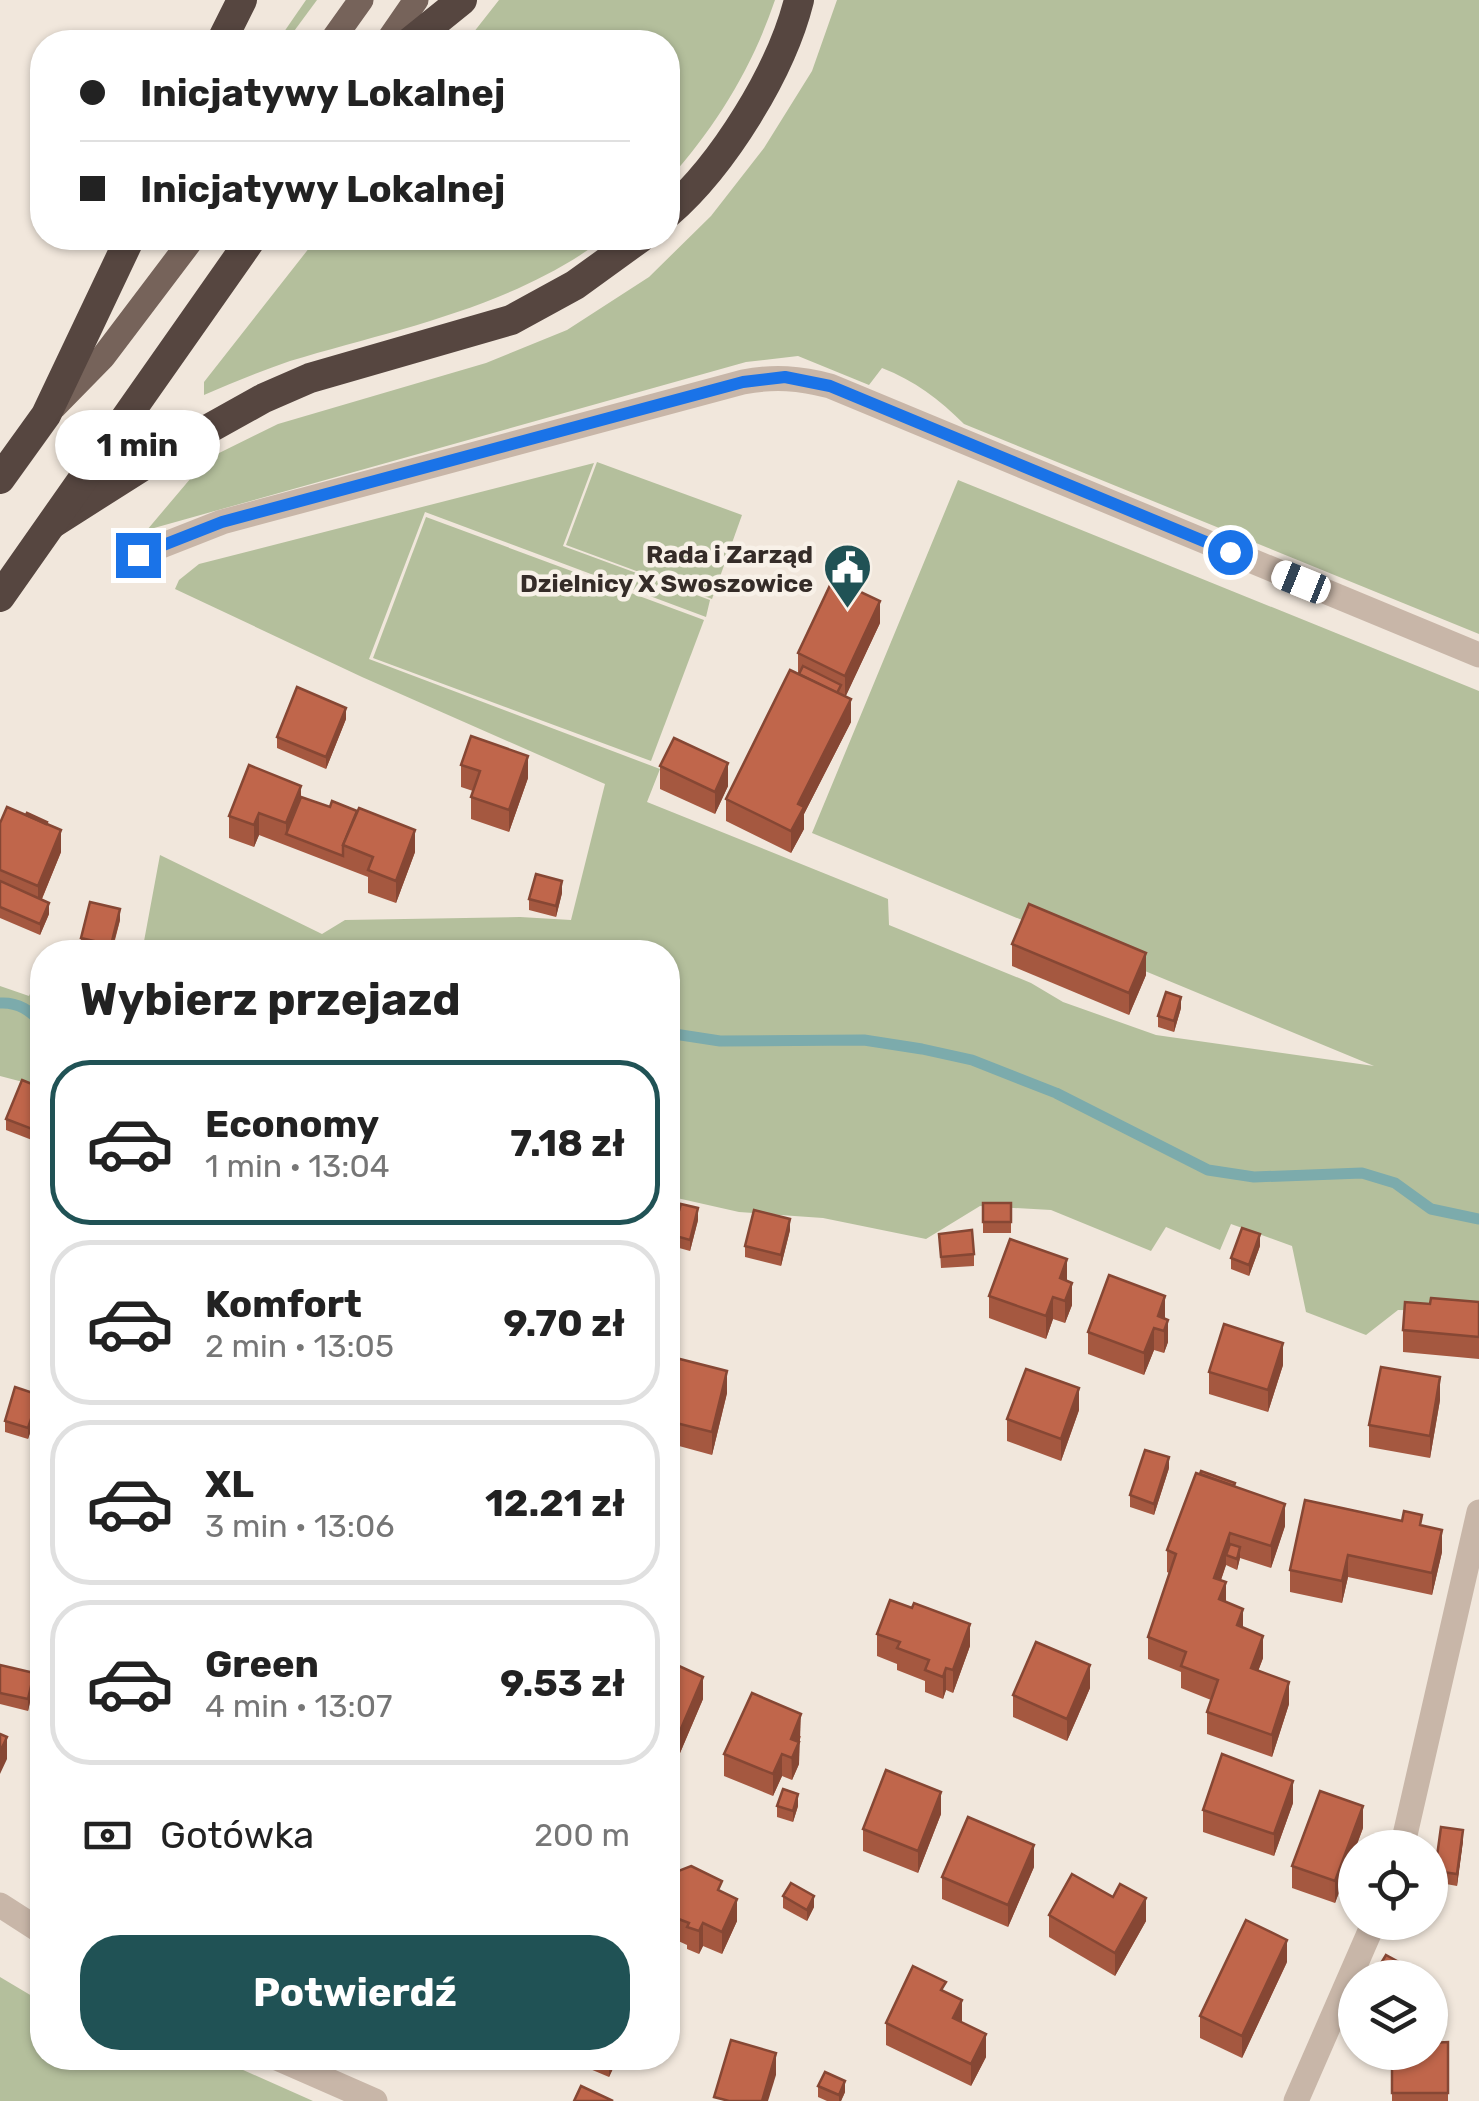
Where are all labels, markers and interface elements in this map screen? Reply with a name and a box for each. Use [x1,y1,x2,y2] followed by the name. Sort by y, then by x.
[140,70,505,116] text: Inicjatywy Lokalnej
[140,166,505,212] text: Inicjatywy Lokalnej
[56,410,220,480] callout: 1 min
[97,426,178,464] text: 1 min
[1208,530,1253,575] route start
[116,533,161,578] route end
[520,540,813,598] place label: Rada i Zarząd Dzielnicy X Swoszowice
[822,542,874,610] public building icon: Rada i Zarząd Dzielnicy X Swoszowice
[1268,557,1334,607] car
[80,973,461,1026] text: Wybierz przejazd
[85,1098,175,1188] icon: car
[205,1101,379,1147] text: Economy
[510,1120,625,1166] text: 7.18 zł
[205,1147,390,1185] text: 1 min · 13:04
[85,1278,175,1368] icon: car
[205,1281,362,1327] text: Komfort
[503,1300,625,1346] text: 9.70 zł
[205,1327,394,1365] text: 2 min · 13:05
[85,1458,175,1548] icon: car
[205,1461,254,1507] text: XL
[485,1480,625,1526] text: 12.21 zł
[205,1507,395,1545] text: 3 min · 13:06
[85,1638,175,1728] icon: car
[205,1641,319,1687] text: Green
[500,1660,625,1706] text: 9.53 zł
[205,1687,392,1725] text: 4 min · 13:07
[80,1808,135,1863] icon: cash
[160,1812,314,1858] text: Gotówka
[534,1816,630,1854] text: 200 m
[1338,1830,1448,2070] map controls
[1338,1830,1448,1940] button: locate
[80,1935,630,2050] button: Potwierdź
[1338,1960,1448,2070] button: layers

